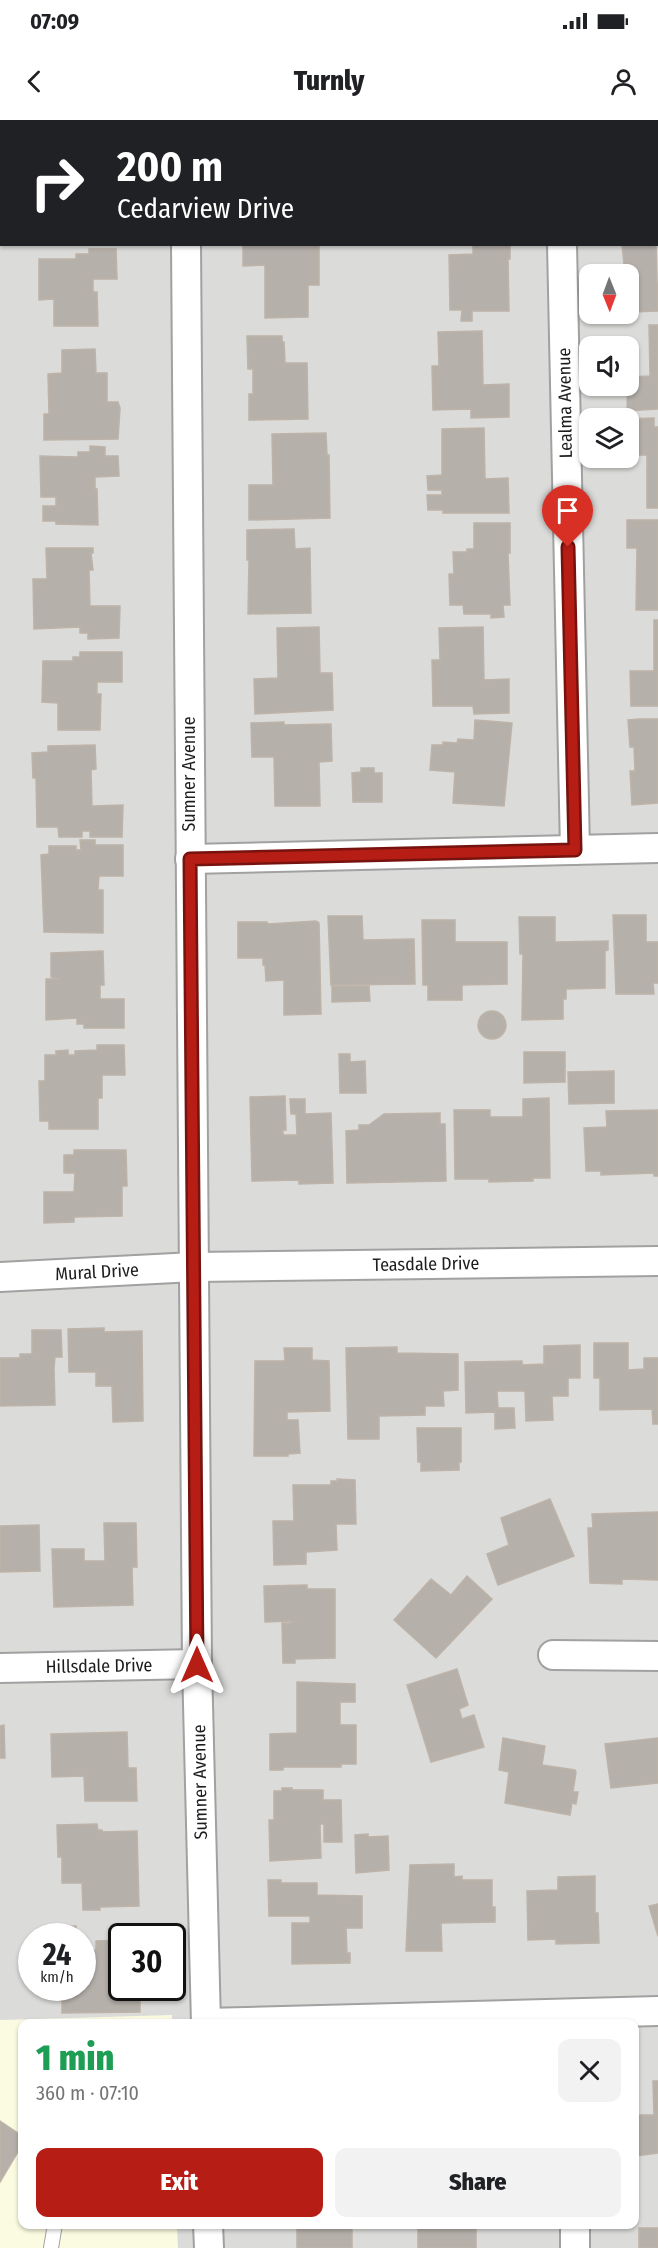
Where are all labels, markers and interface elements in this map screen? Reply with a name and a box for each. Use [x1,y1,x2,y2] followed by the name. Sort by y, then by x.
[30,8,79,35] text: 07:09
[18,65,51,98] icon: back
[294,65,364,97] text: Turnly
[607,65,640,98] icon: person
[117,142,223,192] text: 200 m
[18,144,96,222] icon: right
[117,193,294,225] text: Cedarview Drive
[579,264,639,324] north arrow
[579,264,639,468] map controls
[579,336,639,396] button: sound
[553,347,577,459] street label: Lealma Avenue
[579,408,639,468] button: layers
[542,485,593,547] pin
[551,494,584,527] icon: arrive
[178,716,200,832] street label: Sumner Avenue
[372,1252,480,1276] street label: Teasdale Drive
[55,1259,139,1285] street label: Mural Drive
[165,1633,229,1697] position arrow
[45,1654,153,1678] street label: Hillsdale Drive
[188,1724,212,1840] street label: Sumner Avenue
[108,1923,186,2001] speed limit sign: 30
[43,1937,71,1973] text: 24
[40,1968,74,1986] text: km/h
[36,2036,114,2080] text: 1 min
[558,2039,621,2102] button: close
[36,2081,139,2105] text: 360 m · 07:10
[36,2148,323,2217] button: Exit
[335,2148,621,2217] button: Share

